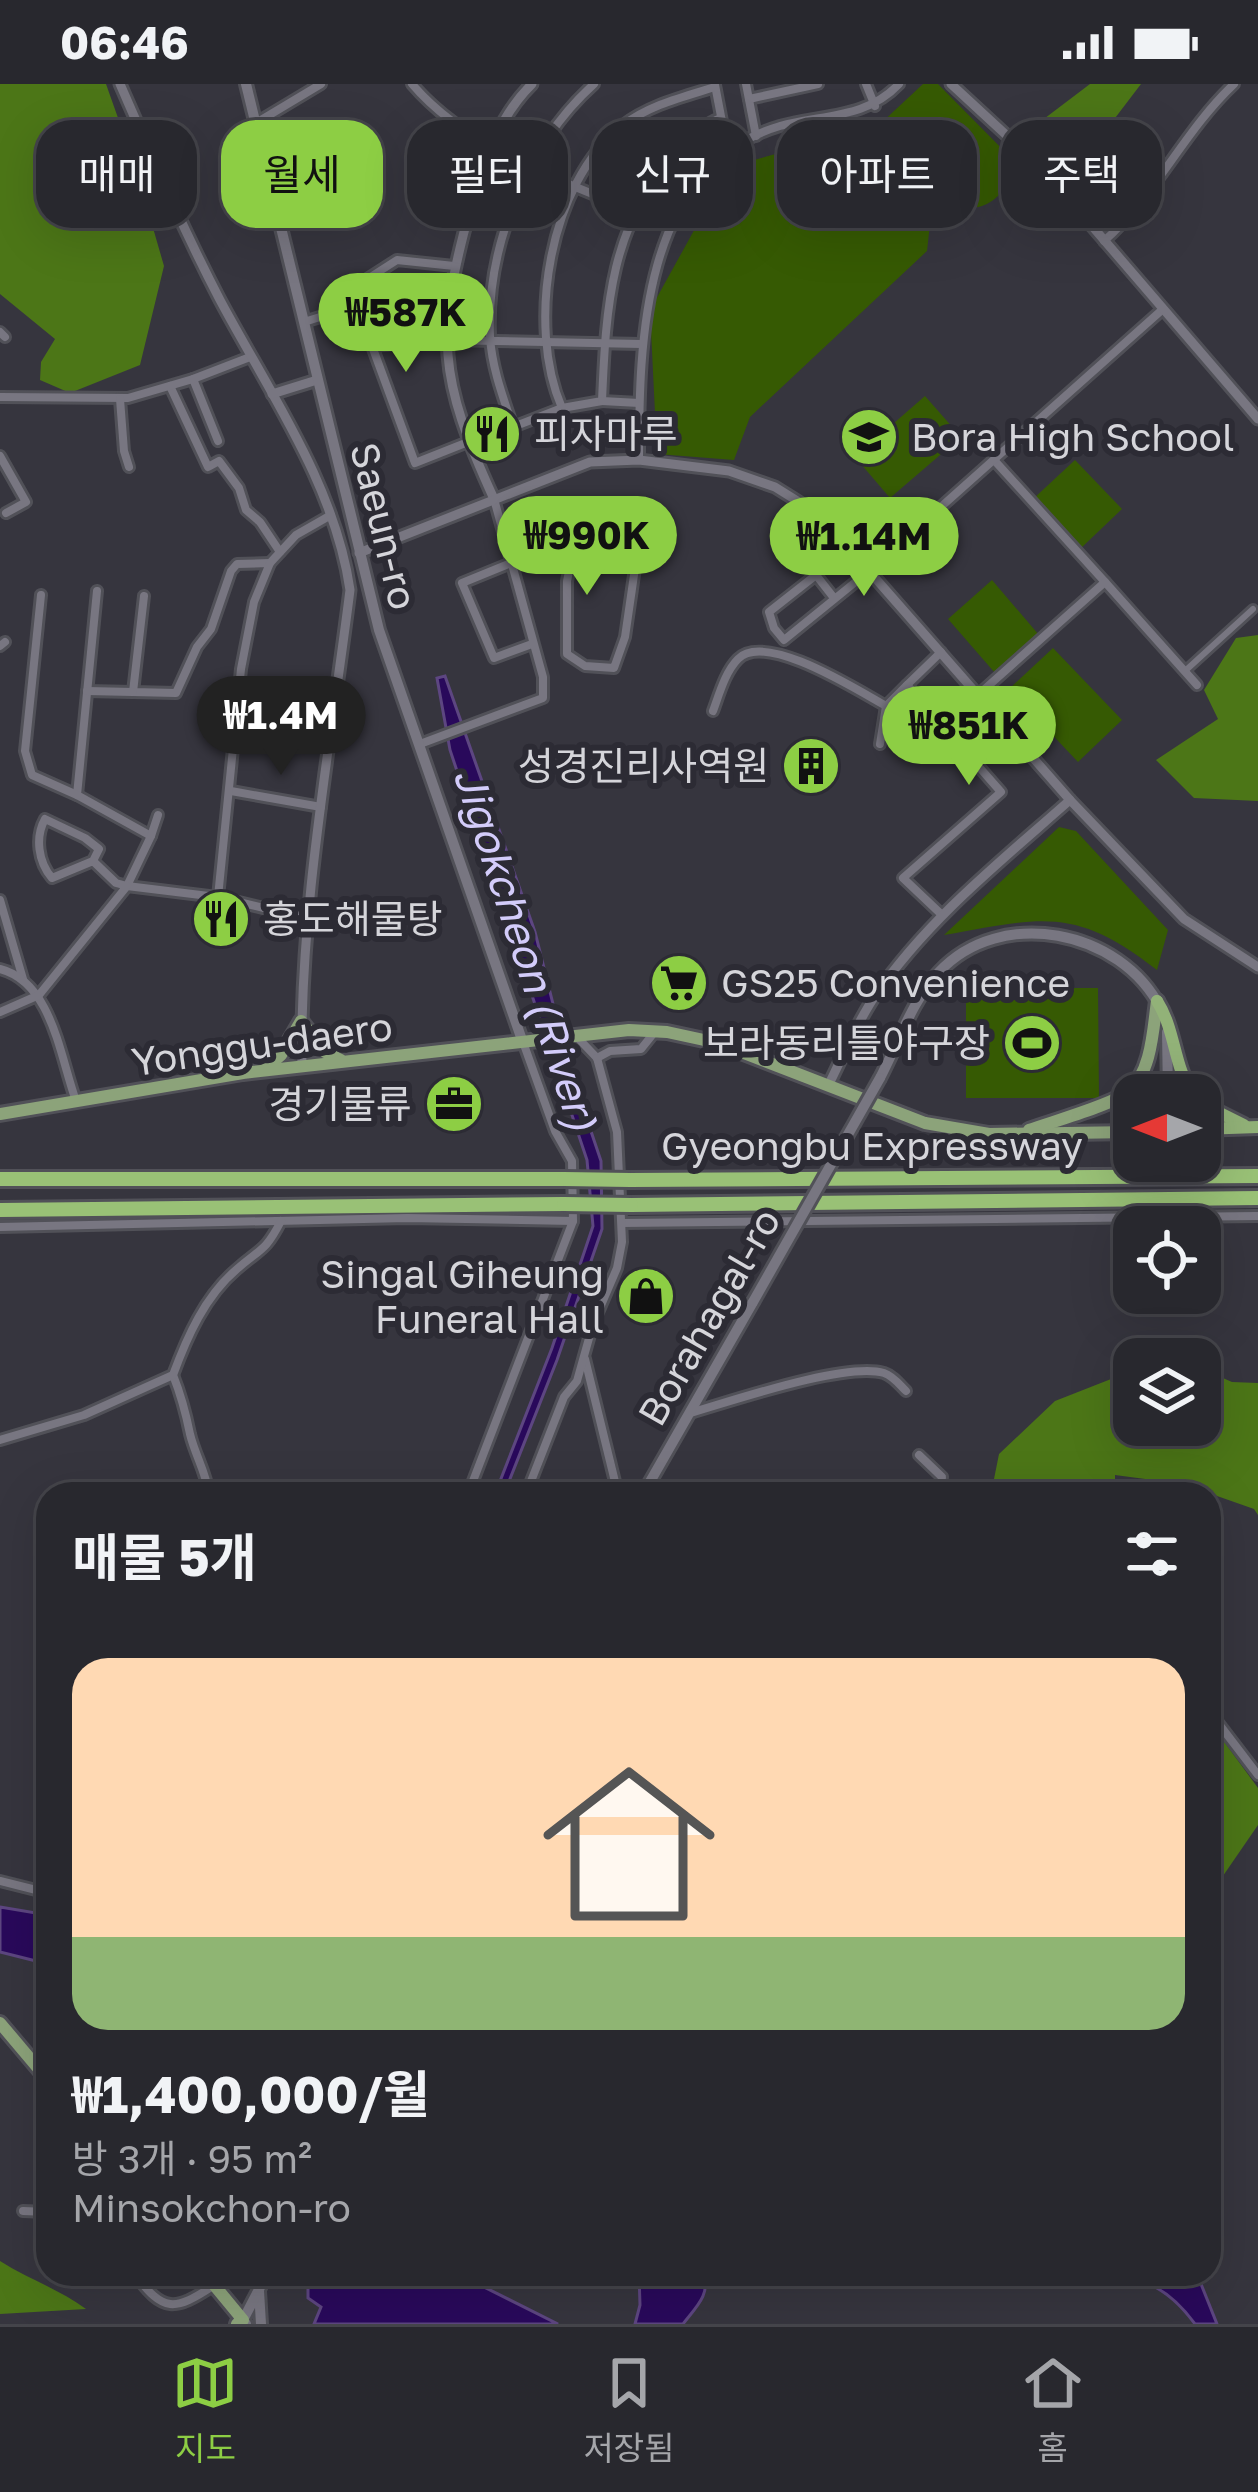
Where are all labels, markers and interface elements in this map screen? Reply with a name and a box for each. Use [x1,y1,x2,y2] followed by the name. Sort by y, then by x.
[60,15,189,69] text: 06:46
[36,120,197,228] chip: 매매
[221,120,383,228] chip: 월세
[407,120,568,228] chip: 필터
[592,120,753,228] chip: 신규
[777,120,977,228] chip: 아파트
[1001,120,1162,228] chip: 주택
[322,273,490,375] pin: ₩587K
[345,288,467,335] text: ₩587K
[461,403,523,465] restaurant icon: 피자마루
[838,406,900,468] school or university icon: Bora High School
[534,410,678,457] place label: 피자마루
[911,413,1234,460] place label: Bora High School
[341,438,428,614] street label: Saeun-ro
[503,496,671,598] pin: ₩990K
[766,497,962,599] pin: ₩1.14M
[524,511,650,558] text: ₩990K
[797,512,931,559] text: ₩1.14M
[197,676,365,778] pin: ₩1.4M
[885,686,1053,788] pin: ₩851K
[224,691,338,738] text: ₩1.4M
[909,701,1029,748] text: ₩851K
[780,735,842,797] building icon: 성경진리사역원
[518,742,769,789] place label: 성경진리사역원
[445,761,609,1136] water label: Jigokcheon (River)
[190,888,252,950] restaurant icon: 홍도해물탕
[263,895,442,942] place label: 홍도해물탕
[648,952,710,1014] supermarket icon: GS25 Convenience
[721,959,1070,1006] place label: GS25 Convenience
[129,1002,395,1085] street label: Yonggu-daero
[1001,1012,1063,1074] sports icon: 보라동리틀야구장
[703,1019,990,1066] place label: 보라동리틀야구장
[423,1073,485,1135] office icon: 경기물류
[1113,1074,1221,1182] north arrow
[1113,1074,1221,1446] map controls
[268,1080,412,1127] place label: 경기물류
[661,1122,1083,1169] street label: Gyeongbu Expressway
[628,1200,790,1433] street label: Borahagal-ro
[1113,1206,1221,1314] button: locate
[320,1250,604,1342] place label: Singal Giheung Funeral Hall
[615,1265,677,1327] shop icon: Singal Giheung Funeral Hall
[1113,1338,1221,1446] button: layers
[1119,1521,1185,1587] icon: filters
[72,1526,257,1587] text: 매물 5개
[521,1736,737,1952] icon: home
[72,2063,430,2124] text: ₩1,400,000/월
[72,2135,312,2182] text: 방 3개 · 95 m²
[72,2184,351,2231] text: Minsokchon-ro
[172,2350,238,2470] tab: 지도
[583,2350,675,2470] tab: 저장됨
[1020,2350,1086,2470] tab: 홈

